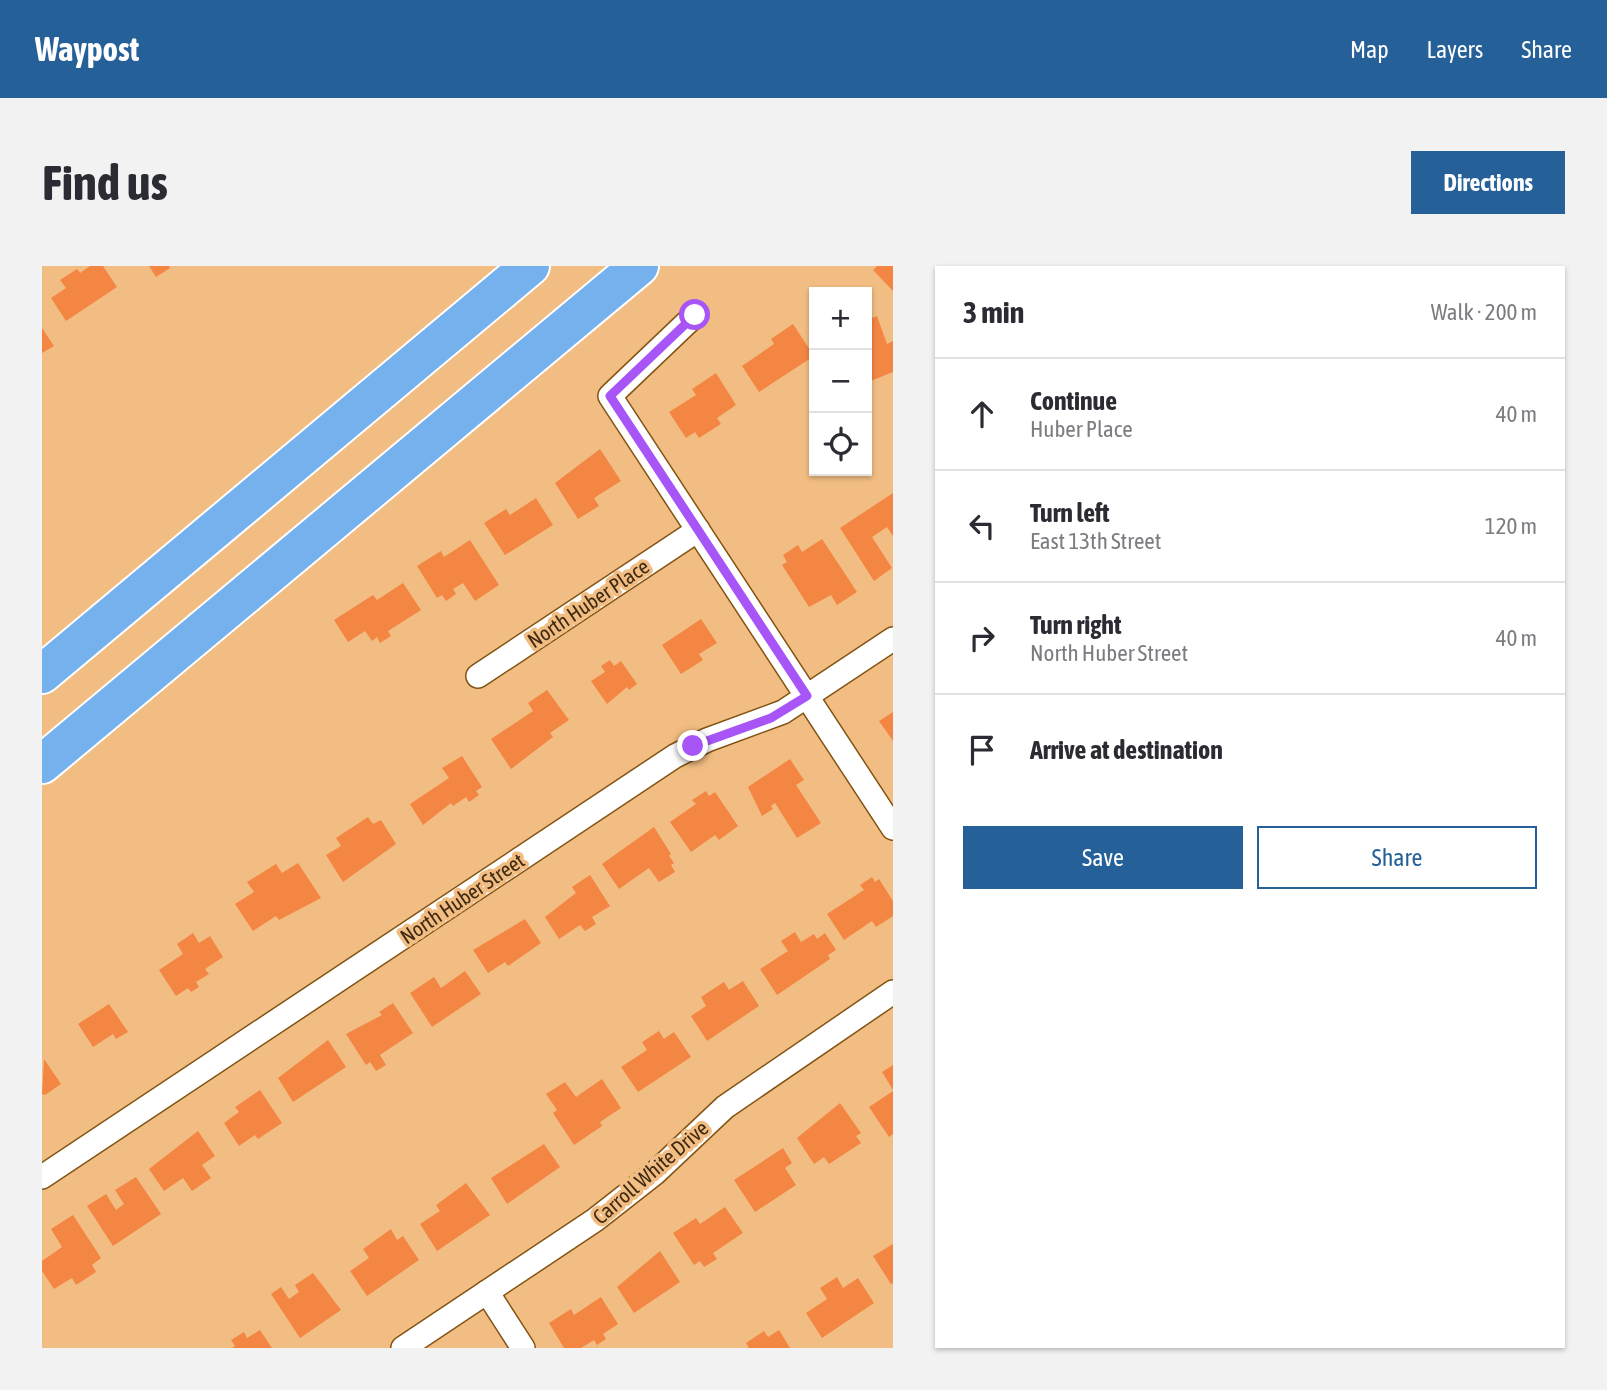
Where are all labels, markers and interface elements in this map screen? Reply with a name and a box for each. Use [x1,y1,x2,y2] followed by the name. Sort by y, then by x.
[35,30,139,68] text: Waypost
[1350,36,1389,63] text: Map
[1427,36,1483,63] text: Layers
[1521,36,1572,63] text: Share
[1411,151,1565,214] button: Directions
[42,154,168,210] text: Find us
[809,287,872,476] map controls
[809,287,872,350] button: +
[963,295,1024,329] text: 3 min
[679,299,710,330] route start
[1431,299,1537,325] text: Walk · 200 m
[809,350,872,413] button: −
[1030,386,1117,416] text: Continue
[963,395,1001,433] icon: ahead
[1496,401,1537,427] text: 40 m
[809,413,872,476] button: locate
[1030,416,1133,442] text: Huber Place
[1030,498,1110,528] text: Turn left
[963,507,1001,545] icon: left
[1485,513,1537,539] text: 120 m
[1030,528,1161,554] text: East 13th Street
[523,554,653,652] street label: North Huber Place
[1030,610,1121,640] text: Turn right
[963,619,1001,657] icon: right
[1496,625,1537,651] text: 40 m
[1030,640,1188,666] text: North Huber Street
[677,730,708,761] route end
[963,731,1001,769] icon: arrive
[1030,735,1223,765] text: Arrive at destination
[963,826,1243,889] button: Save
[1257,826,1537,889] button: Share
[395,848,529,948] street label: North Huber Street
[588,1115,712,1229] street label: Carroll White Drive

